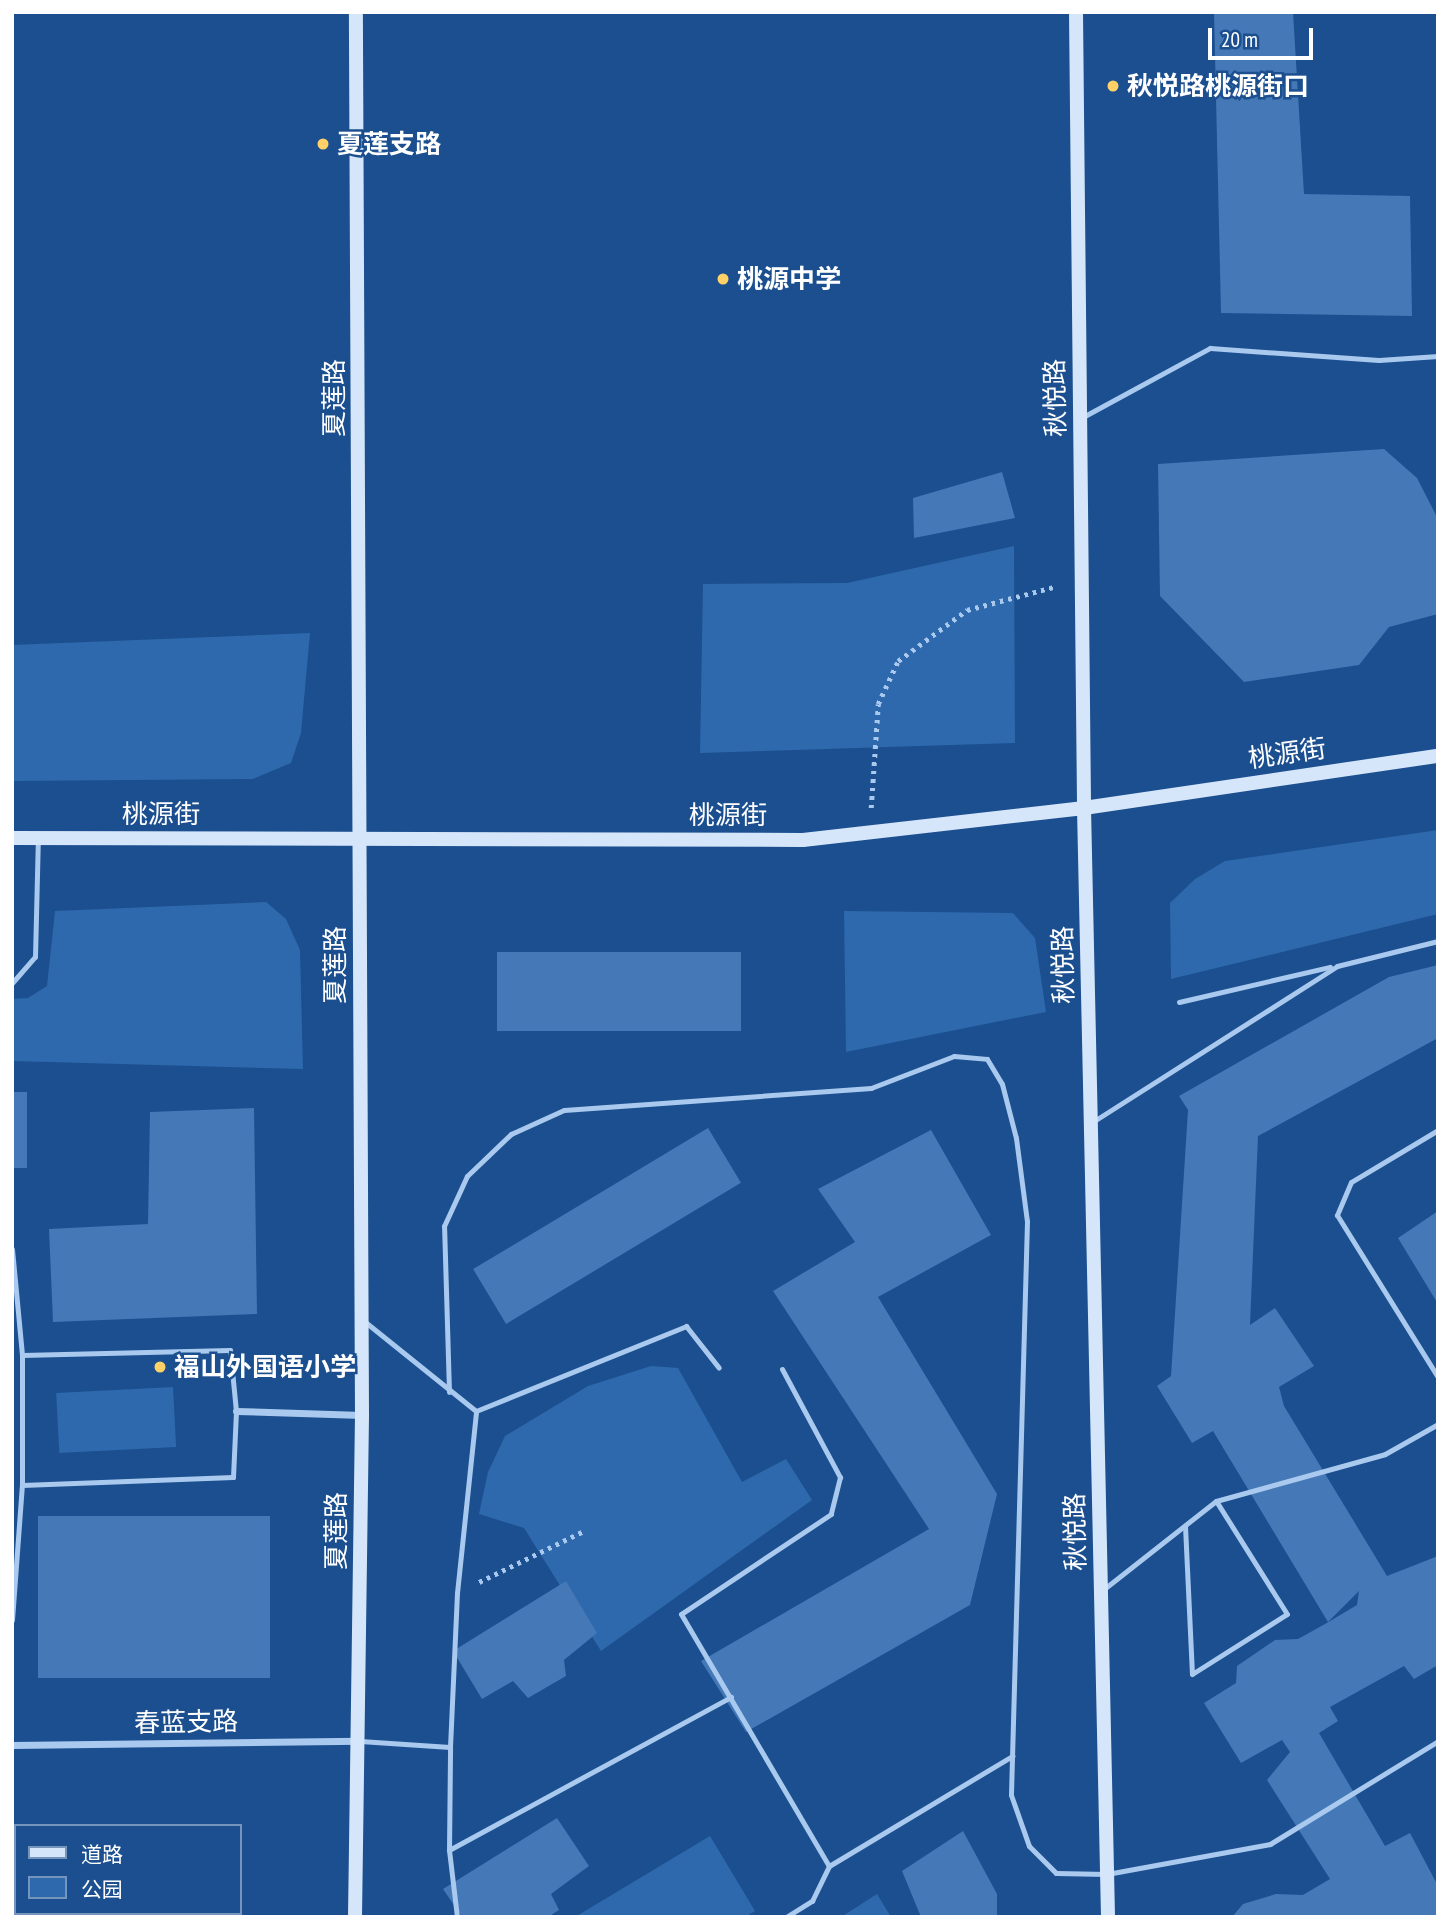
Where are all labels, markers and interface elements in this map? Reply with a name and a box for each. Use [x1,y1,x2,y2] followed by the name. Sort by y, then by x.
[1212,14,1317,58] scale bar
[1221,26,1258,53] text: 20 m
[1127,70,1309,102] place label: 秋悦路桃源街口
[1105,78,1121,94] marker: 秋悦路桃源街口
[337,128,441,160] place label: 夏莲支路
[315,136,331,152] marker: 夏莲支路
[737,263,841,295] place label: 桃源中学
[715,271,731,287] marker: 桃源中学
[318,359,350,437] street label: 夏莲路
[1039,359,1071,437] street label: 秋悦路
[1246,732,1328,774] street label: 桃源街
[122,798,200,830] street label: 桃源街
[689,799,767,831] street label: 桃源街
[319,926,351,1004] street label: 夏莲路
[1047,926,1079,1004] street label: 秋悦路
[174,1351,356,1383] place label: 福山外国语小学
[152,1359,168,1375] marker: 福山外国语小学
[320,1492,352,1570] street label: 夏莲路
[1059,1493,1091,1571] street label: 秋悦路
[134,1705,238,1739] street label: 春蓝支路
[14,1824,242,1915] legend
[81,1841,123,1868] text: 道路
[81,1876,123,1903] text: 公园

